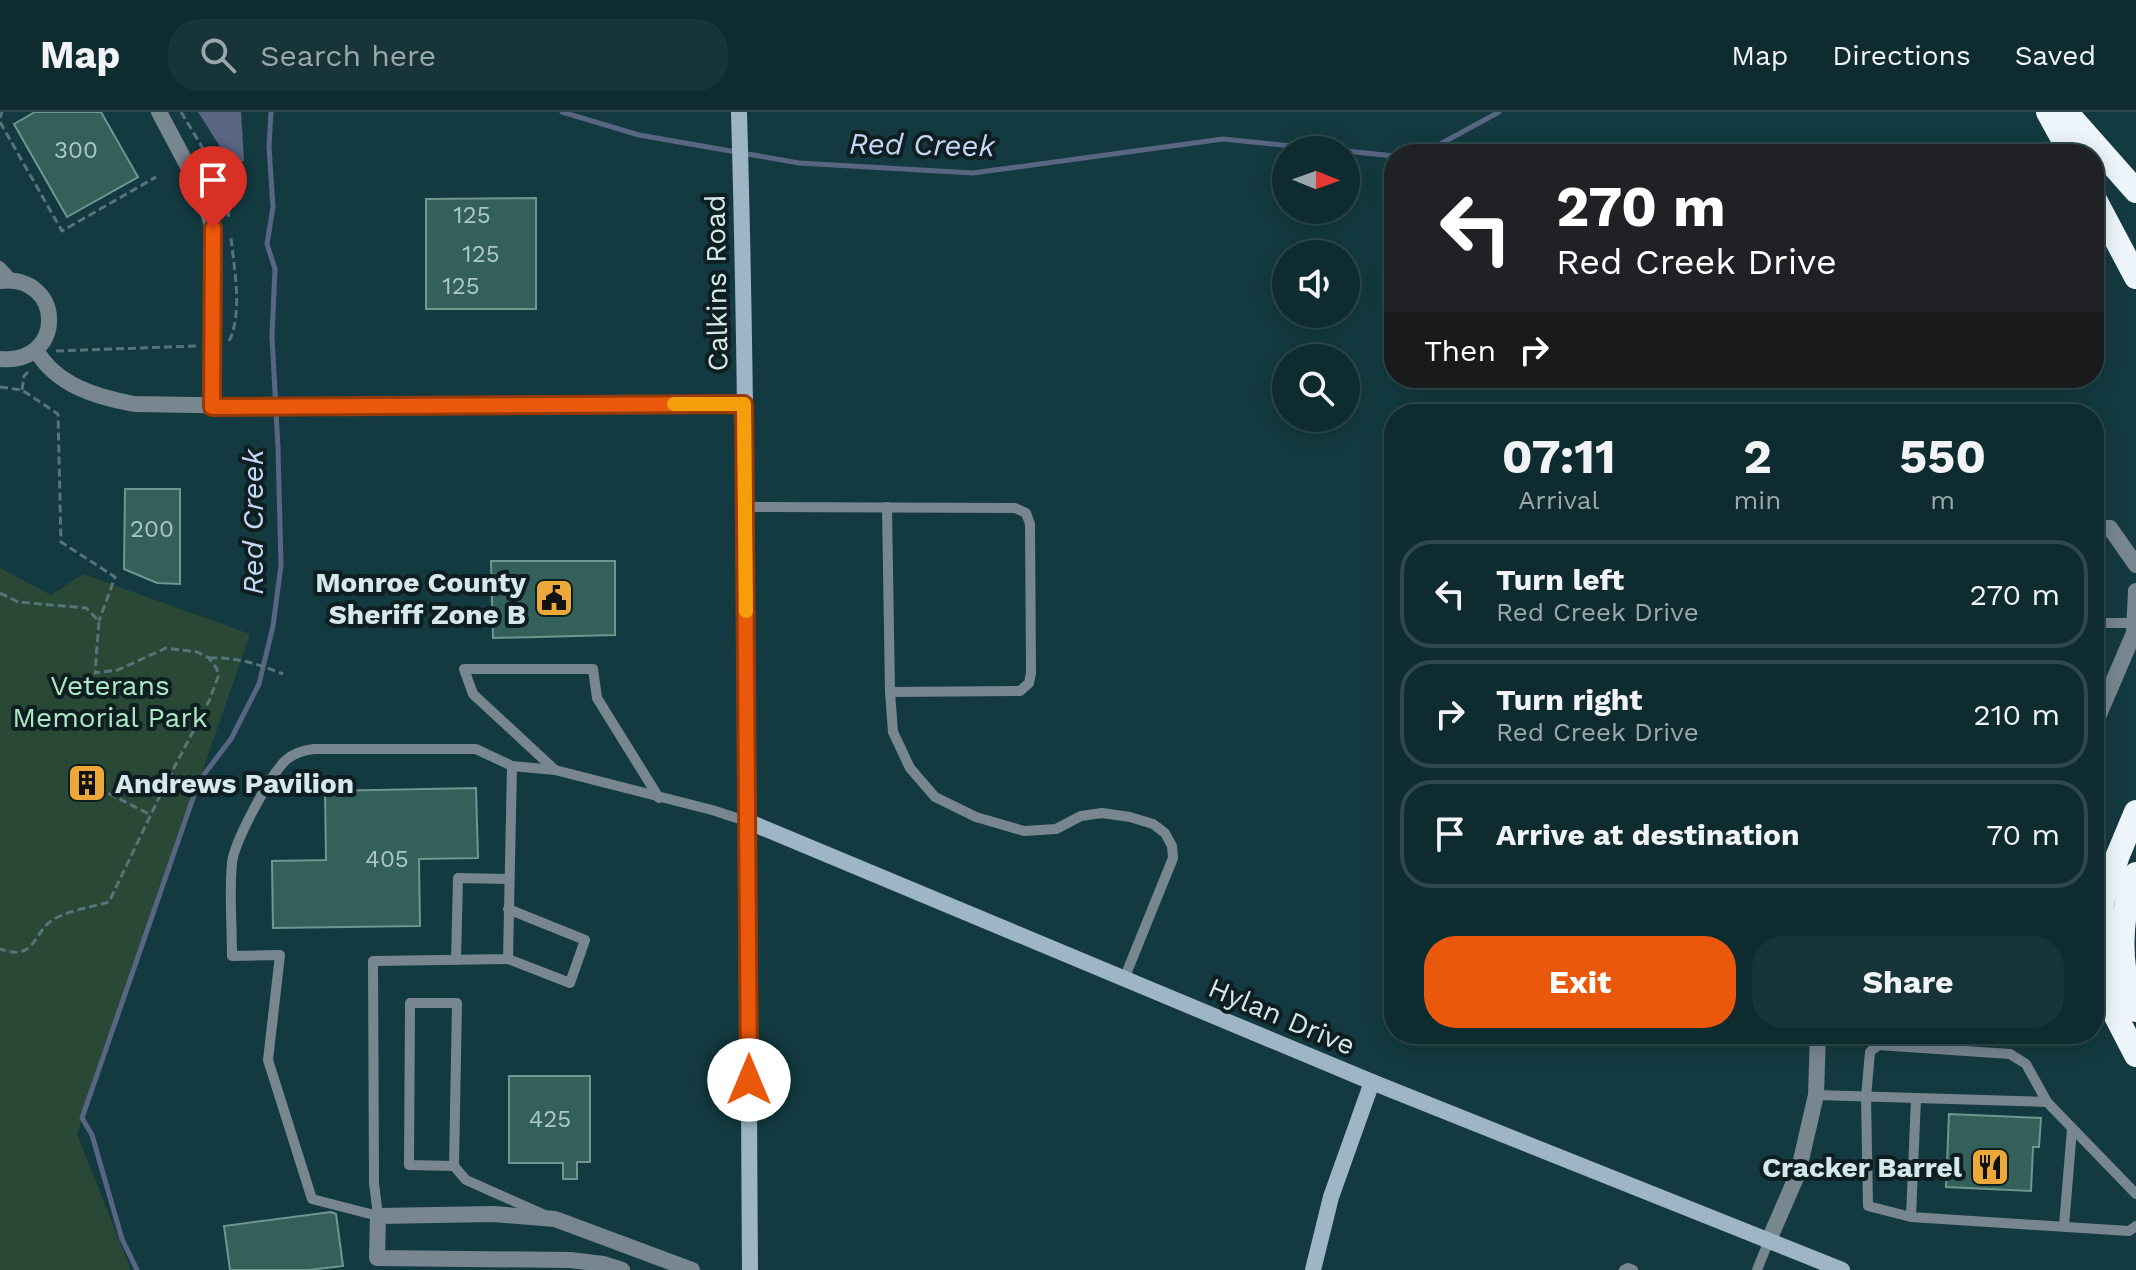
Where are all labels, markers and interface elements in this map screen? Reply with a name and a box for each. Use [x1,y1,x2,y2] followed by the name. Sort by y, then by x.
[168,19,728,91] search box
[40,33,120,77] text: Map
[196,33,240,77] icon: search
[260,38,436,73] text: Search here
[1731,39,1788,72] text: Map
[1832,39,1971,72] text: Directions
[2015,39,2096,72] text: Saved
[849,126,997,163] water label: Red Creek
[54,136,98,164] house number: 300
[1272,136,1360,224] north arrow
[1272,136,1360,432] map controls
[179,146,247,228] pin
[191,158,235,202] icon: arrive
[1556,174,1726,240] text: 270 m
[1424,176,1528,280] icon: left
[698,194,735,372] street label: Calkins Road
[453,201,491,229] house number: 125
[462,240,500,268] house number: 125
[1272,240,1360,328] button: sound
[1556,241,1837,283] text: Red Creek Drive
[442,272,480,300] house number: 125
[1512,328,1556,372] icon: right
[1424,333,1496,368] text: Then
[1272,344,1360,432] button: search
[1502,428,1616,485] text: 07:11
[1743,428,1772,485] text: 2
[1899,428,1986,485] text: 550
[235,447,270,595] water label: Red Creek
[1518,485,1599,515] text: Arrival
[1734,485,1781,515] text: min
[1930,485,1955,515] text: m
[130,515,174,543] house number: 200
[1496,562,1624,597] text: Turn left
[315,566,526,631] place label: Monroe County Sheriff Zone B
[1428,572,1472,616] icon: left
[533,577,575,619] public building icon: Monroe County Sheriff Zone B
[1969,577,2060,612] text: 270 m
[1496,597,1699,627] text: Red Creek Drive
[12,669,208,734] park label: Veterans Memorial Park
[1496,682,1642,717] text: Turn right
[1428,692,1472,736] icon: right
[1973,697,2060,732] text: 210 m
[1496,717,1699,747] text: Red Creek Drive
[66,762,108,804] building icon: Andrews Pavilion
[115,767,354,800] place label: Andrews Pavilion
[1428,812,1472,856] icon: arrive
[1496,817,1800,852] text: Arrive at destination
[1986,817,2060,852] text: 70 m
[365,845,409,873] house number: 405
[1424,936,1736,1028] button: Exit
[1752,936,2064,1028] button: Share
[1204,971,1360,1062] street label: Hylan Drive
[707,1038,791,1122] position arrow
[529,1105,571,1133] house number: 425
[1969,1146,2011,1188] restaurant icon: Cracker Barrel
[1762,1151,1963,1184] place label: Cracker Barrel

